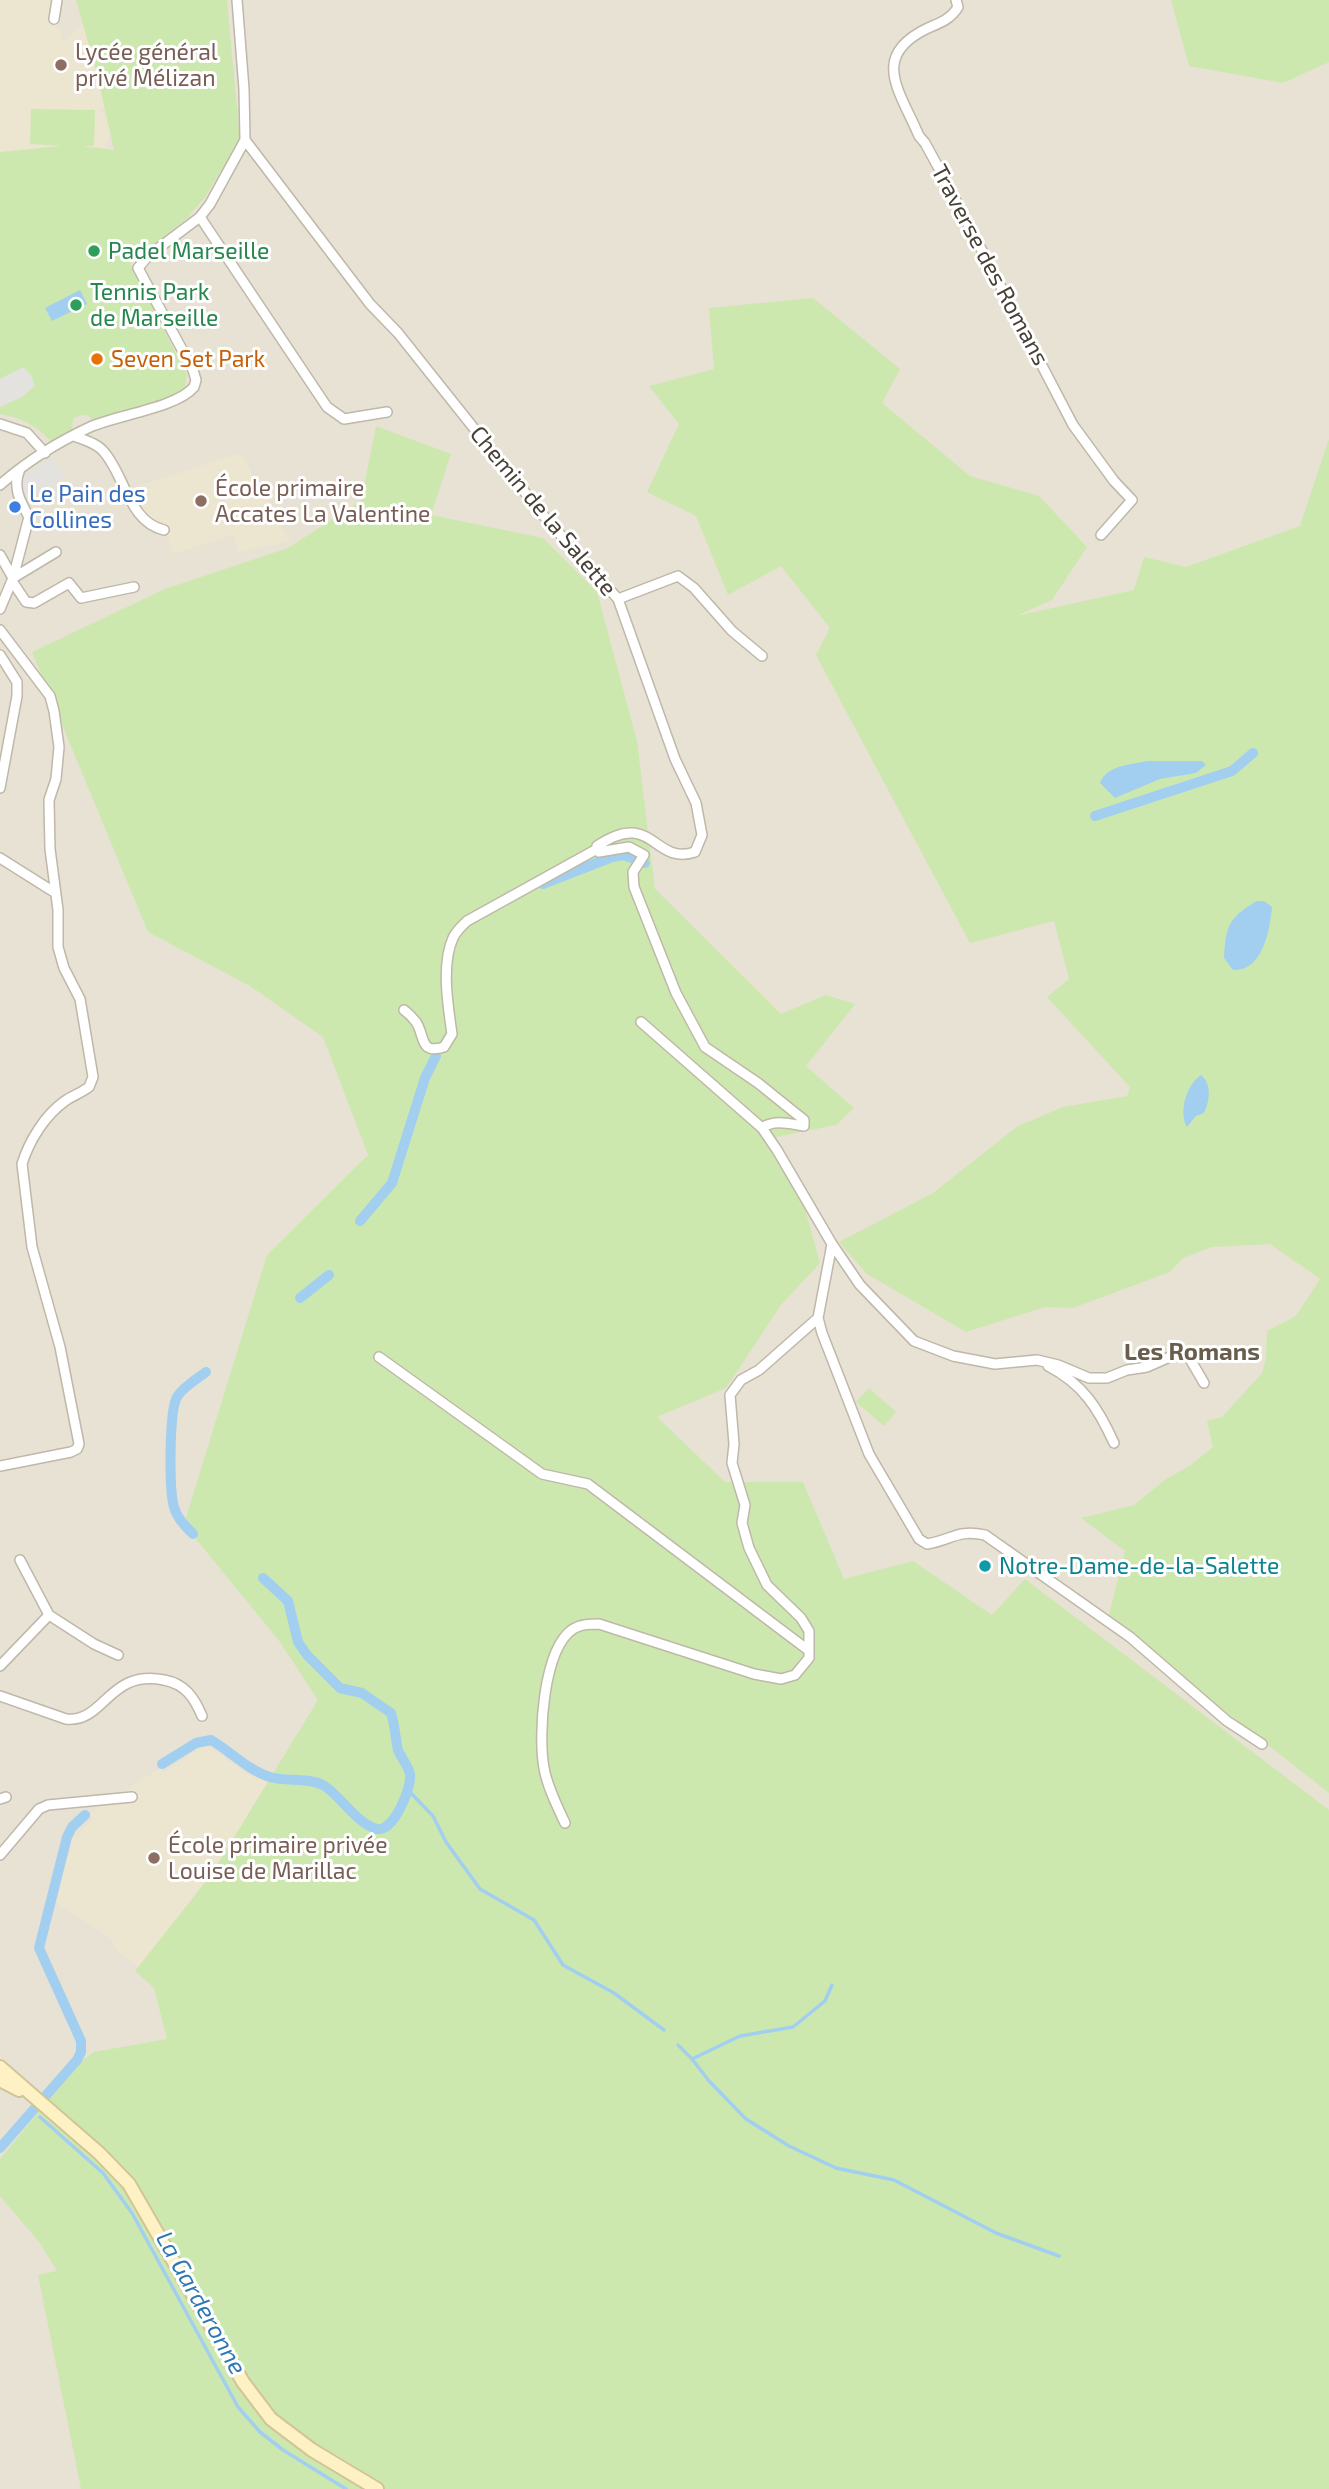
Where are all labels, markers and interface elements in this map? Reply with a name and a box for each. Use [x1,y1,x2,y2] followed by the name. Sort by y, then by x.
[75,38,218,92] place label: Lycée général privé Mélizan
[53,57,69,73] marker: Lycée général privé Mélizan
[925,160,1055,370] street label: Traverse des Romans
[108,237,269,265] place label: Padel Marseille
[86,243,102,259] marker: Padel Marseille
[90,278,218,332] place label: Tennis Park de Marseille
[68,297,84,313] marker: Tennis Park de Marseille
[111,345,265,373] place label: Seven Set Park
[89,351,105,367] marker: Seven Set Park
[464,421,622,601] street label: Chemin de la Salette
[215,474,430,528] place label: École primaire Accates La Valentine
[29,480,146,534] place label: Le Pain des Collines
[193,493,209,509] marker: École primaire Accates La Valentine
[7,499,23,515] marker: Le Pain des Collines
[1124,1338,1260,1366] district label: Les Romans
[999,1552,1279,1580] place label: Notre-Dame-de-la-Salette
[977,1558,993,1574] marker: Notre-Dame-de-la-Salette
[168,1831,387,1885] place label: École primaire privée Louise de Marillac
[146,1850,162,1866] marker: École primaire privée Louise de Marillac
[150,2226,252,2380] water label: La Garderonne

